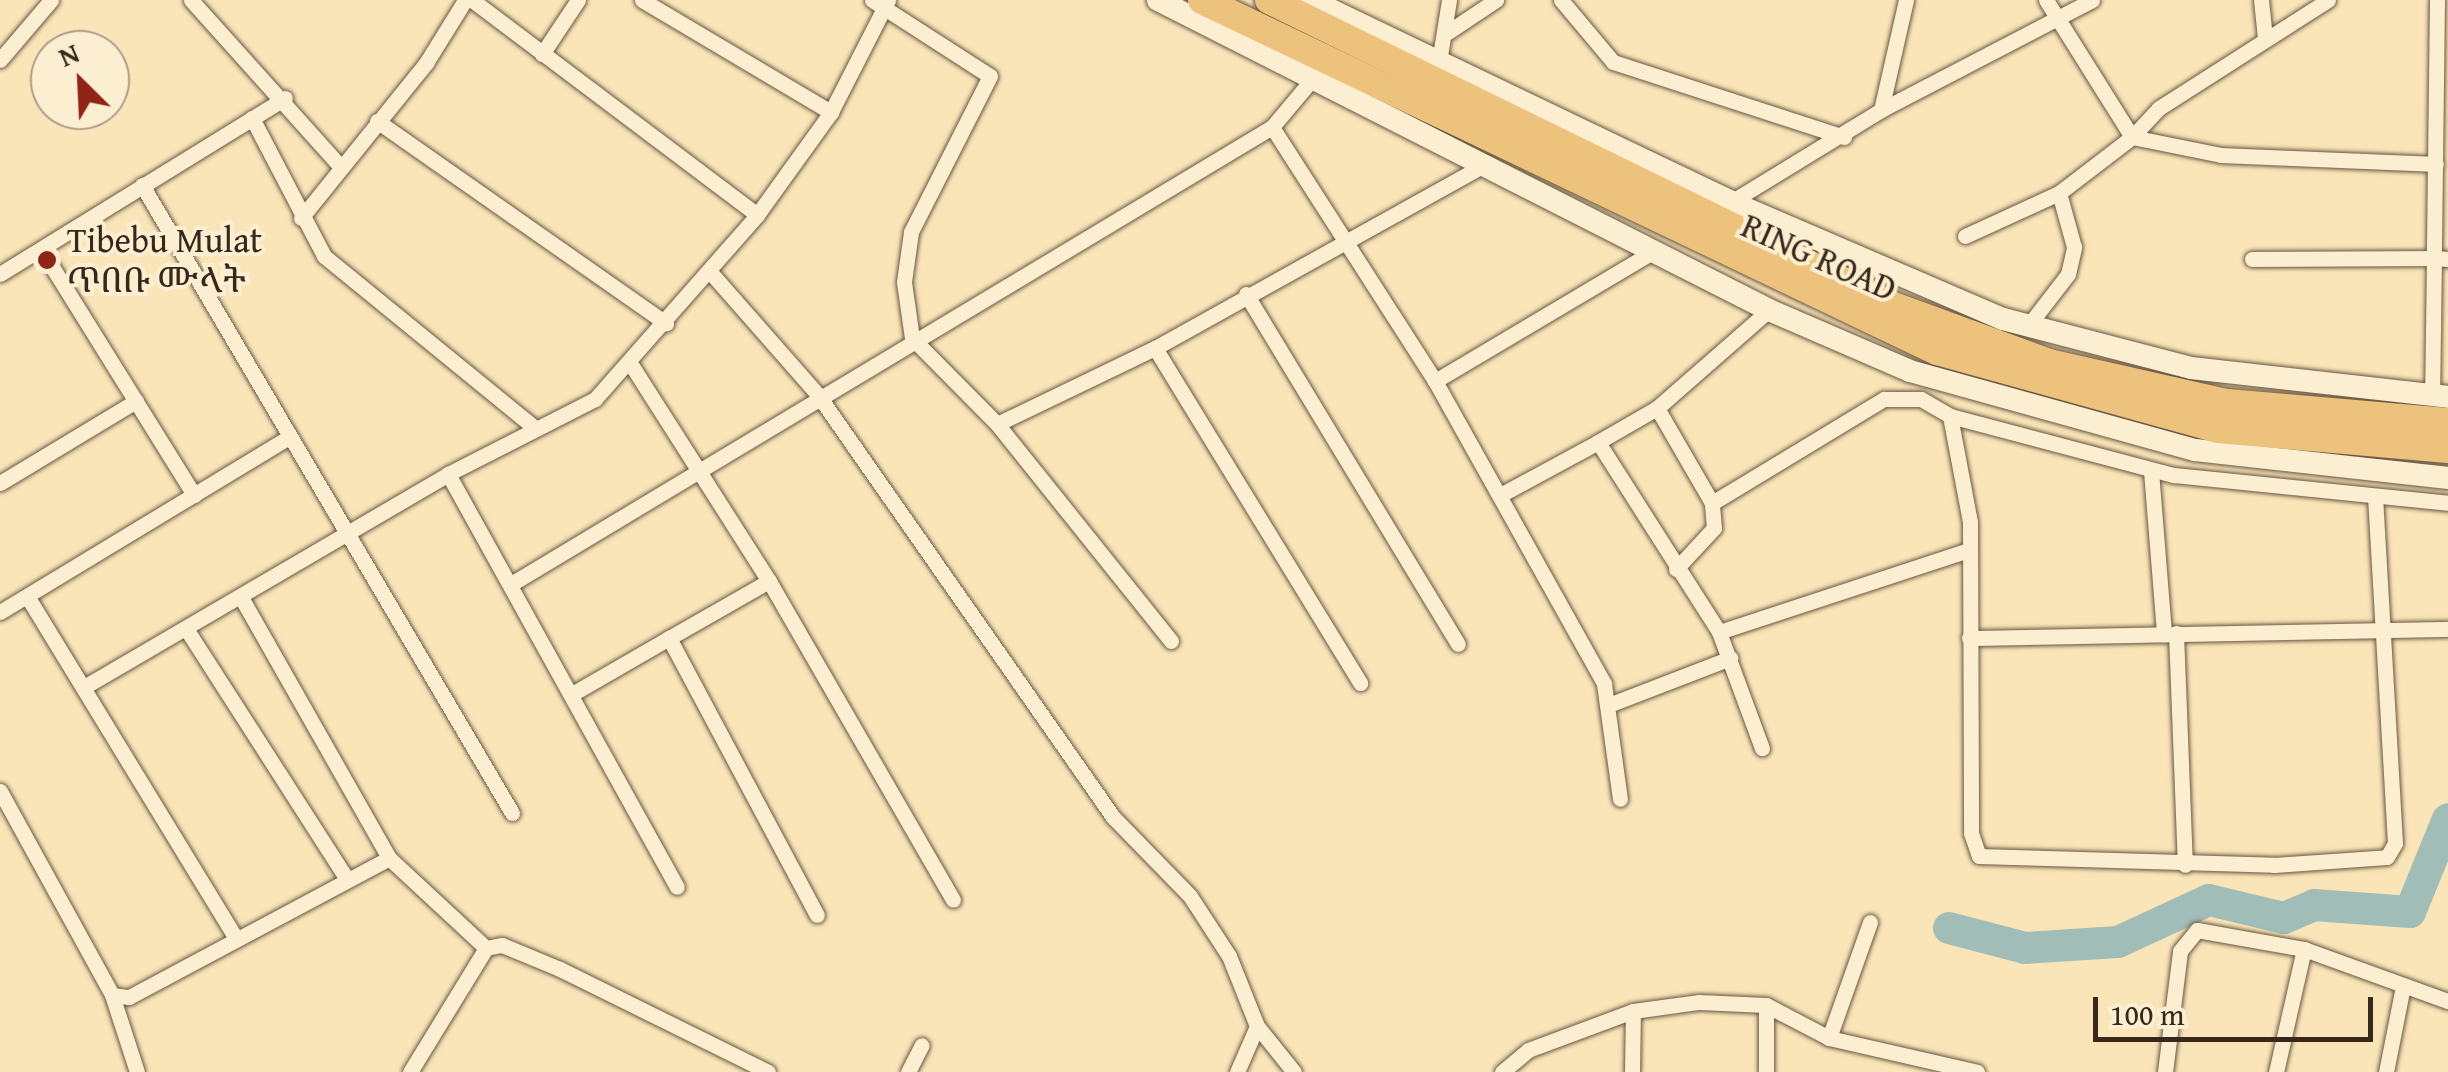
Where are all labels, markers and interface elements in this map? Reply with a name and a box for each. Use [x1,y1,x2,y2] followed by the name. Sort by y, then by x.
[30,30,130,130] north arrow
[52,31,85,76] text: N
[1735,204,1903,310] street label: RING ROAD
[67,219,262,301] place label: Tibebu Mulat ጥበቡ ሙላት
[36,249,58,271] marker: Tibebu Mulat ጥበቡ ሙላት
[2098,977,2378,1039] scale bar
[2110,992,2184,1036] text: 100 m

